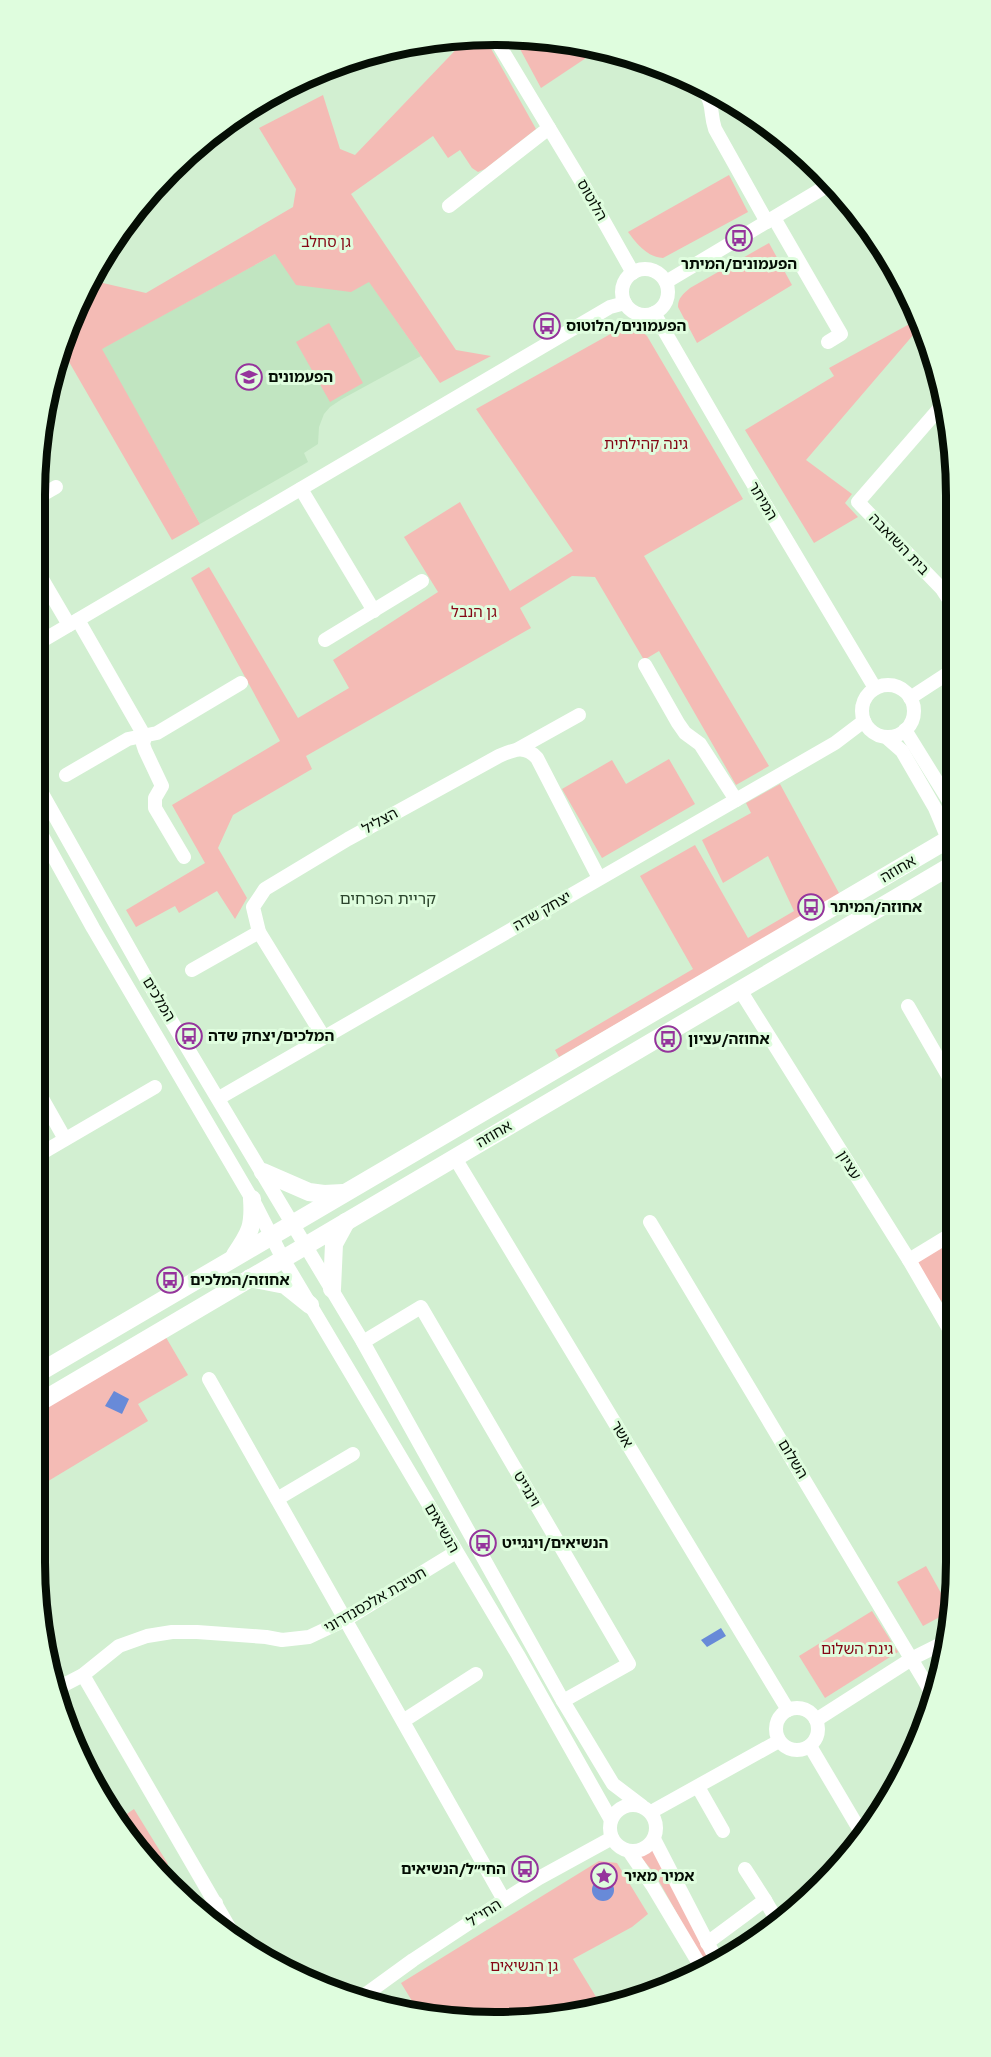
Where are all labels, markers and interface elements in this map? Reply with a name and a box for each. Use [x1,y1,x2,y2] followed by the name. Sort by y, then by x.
[574,175,612,224] street label: הלוטוס
[724,223,754,253] bus stop icon: הפעמונים/המיתר
[301,232,351,250] park label: גן סחלב
[681,254,797,272] place label: הפעמונים/המיתר
[532,311,562,341] bus stop icon: הפעמונים/הלוטוס
[566,316,686,334] place label: הפעמונים/הלוטוס
[234,362,264,392] school or university icon: הפעמונים
[268,367,333,385] place label: הפעמונים
[604,434,688,452] park label: גינה קהילתית
[745,478,782,523] street label: המיתר
[866,509,934,578] street label: בית השואבה
[451,602,497,620] park label: גן הנבל
[359,803,400,837] street label: הצליל
[876,851,919,885] street label: אחוזה
[509,886,574,934] street label: יצחק שדה
[340,888,436,908] district label: קריית הפרחים
[796,892,826,922] bus stop icon: אחוזה/המיתר
[830,897,922,915] place label: אחוזה/המיתר
[140,973,180,1024] street label: המלכים
[174,1021,204,1051] bus stop icon: המלכים/יצחק שדה
[653,1024,683,1054] bus stop icon: אחוזה/עציון
[208,1026,334,1044] place label: המלכים/יצחק שדה
[688,1029,770,1047] place label: אחוזה/עציון
[472,1116,515,1150] street label: אחוזה
[834,1147,866,1182] street label: עציון
[155,1265,185,1295] bus stop icon: אחוזה/המלכים
[190,1270,290,1288] place label: אחוזה/המלכים
[608,1417,638,1450] street label: אשר
[775,1436,813,1481] street label: השלום
[511,1468,545,1509] street label: וינגייט
[422,1500,464,1555] street label: הנשיאים
[468,1528,498,1558] bus stop icon: הנשיאים/וינגייט
[502,1533,608,1551] place label: הנשיאים/וינגייט
[320,1563,429,1636] street label: חטיבת אלכסנדרוני
[821,1639,893,1657] park label: גינת השלום
[510,1854,540,1884] bus stop icon: החי״ל/הנשיאים
[401,1859,506,1877] place label: החי״ל/הנשיאים
[589,1861,619,1891] place icon: אמיר מאיר
[624,1866,694,1884] place label: אמיר מאיר
[463,1894,504,1930] street label: החי"ל
[490,1956,558,1974] park label: גן הנשיאים

